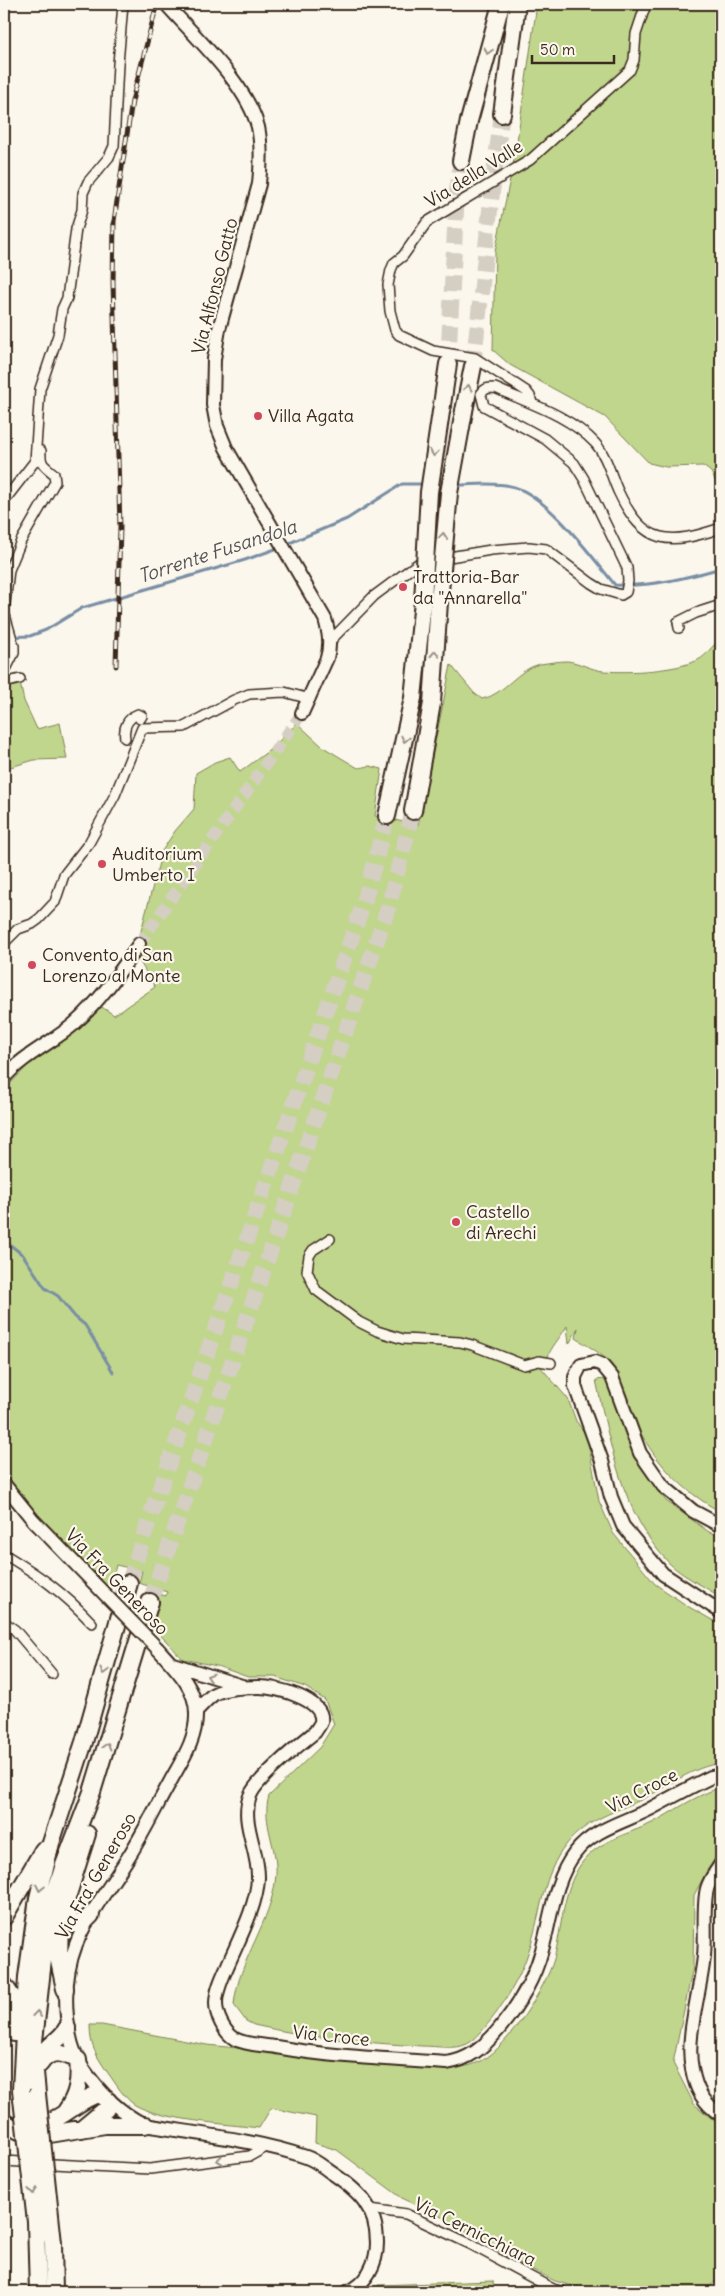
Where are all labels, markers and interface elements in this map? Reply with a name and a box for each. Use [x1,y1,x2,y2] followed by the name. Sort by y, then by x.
[532,32,615,64] scale bar
[540,40,575,59] text: 50 m
[483,46,494,55] one-way arrow
[420,134,527,213] street label: Via della Valle
[186,215,243,356] street label: Via Alfonso Gatto
[463,384,473,393] one-way arrow
[268,404,354,427] place label: Villa Agata
[252,410,264,422] marker: Villa Agata
[429,449,440,457] one-way arrow
[135,514,300,588] water label: Torrente Fusandola
[438,532,449,540] one-way arrow
[413,565,527,609] place label: Trattoria-Bar da "Annarella"
[397,581,409,593] marker: Trattoria-Bar da "Annarella"
[430,650,441,658] one-way arrow
[400,735,411,744] one-way arrow
[112,842,203,886] place label: Auditorium Umberto I
[96,858,108,870] marker: Auditorium Umberto I
[42,943,180,987] place label: Convento di San Lorenzo al Monte
[26,959,38,971] marker: Convento di San Lorenzo al Monte
[466,1200,537,1244] place label: Castello di Arechi
[450,1216,462,1228] marker: Castello di Arechi
[61,1524,174,1640] street label: Via Fra Generoso
[100,1667,110,1675] one-way arrow
[206,1673,214,1683] one-way arrow
[101,1742,111,1750] one-way arrow
[602,1763,681,1818] street label: Via Croce
[50,1808,141,1943] street label: Via Fra' Generoso
[35,1883,46,1892] one-way arrow
[31,2010,42,2018] one-way arrow
[291,2020,371,2051] street label: Via Croce
[216,2154,224,2165] one-way arrow
[27,2187,38,2195] one-way arrow
[410,2192,540,2271] street label: Via Cernicchiara

